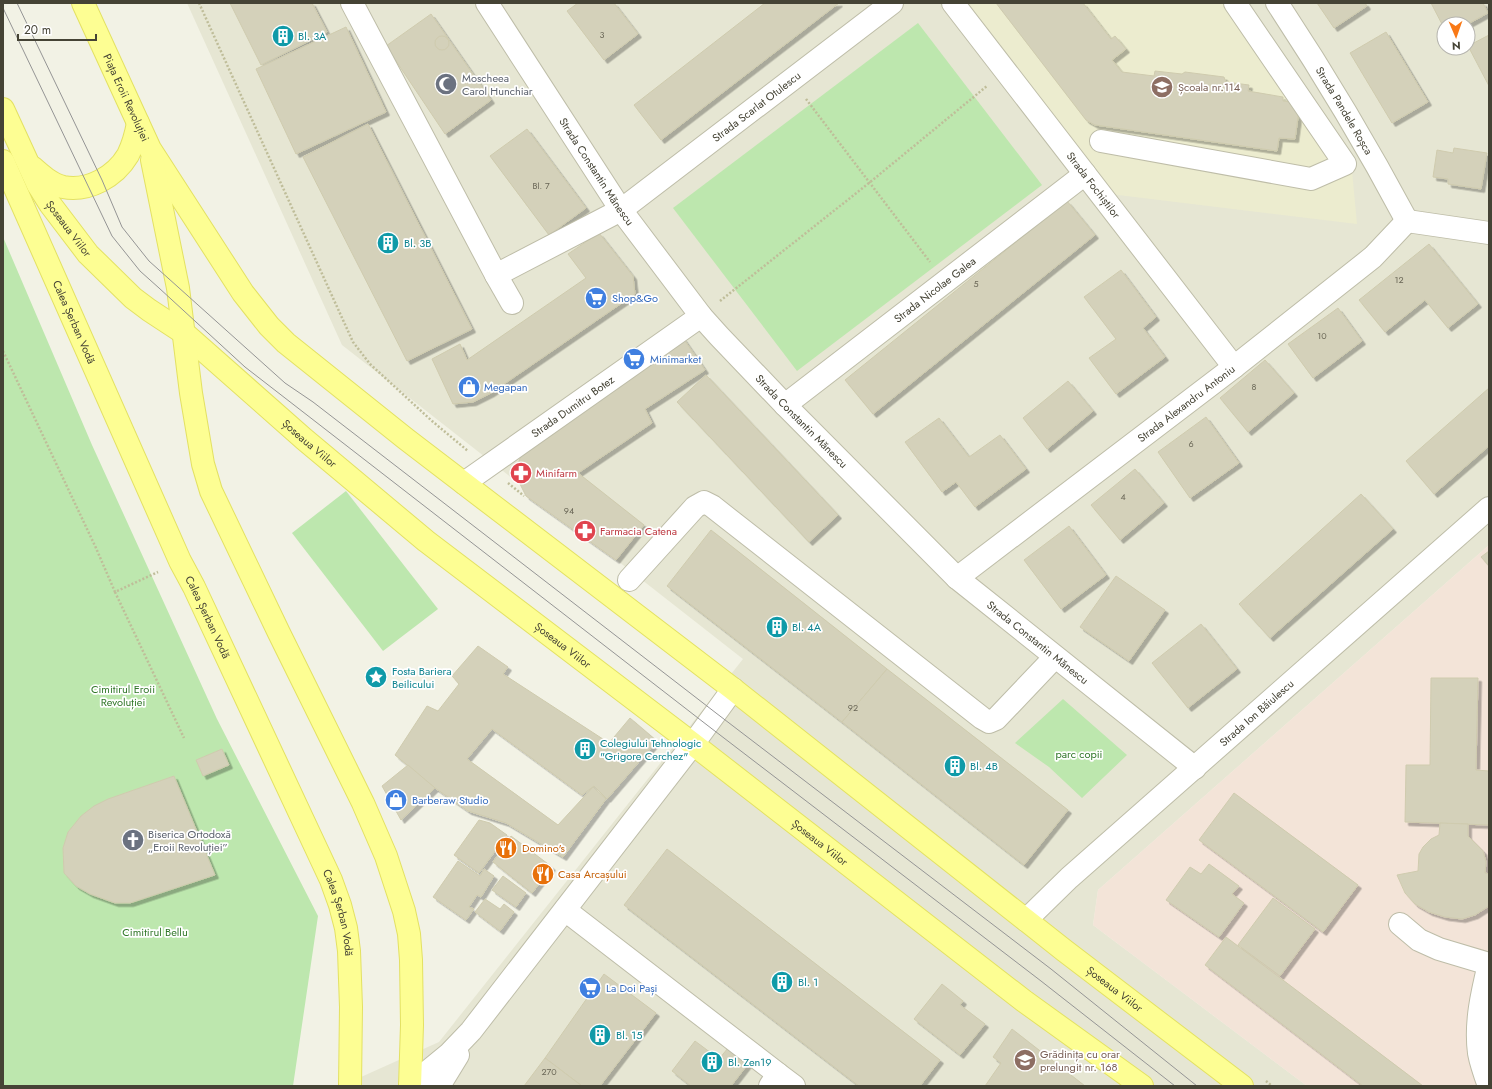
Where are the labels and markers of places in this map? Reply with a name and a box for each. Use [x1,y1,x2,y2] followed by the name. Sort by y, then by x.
[270,23,296,49] building icon: Bl. 3A
[298,28,327,44] place label: Bl. 3A
[462,70,533,99] place label: Moscheea Carol Hunchiar
[433,71,459,97] mosque icon: Moscheea Carol Hunchiar
[1149,74,1175,100] school or university icon: Școala nr.114
[1178,79,1241,95] place label: Școala nr.114
[375,230,401,256] building icon: Bl. 3B
[404,235,431,251] place label: Bl. 3B
[583,285,609,311] supermarket icon: Shop&Go
[612,290,658,306] place label: Shop&Go
[621,346,647,372] supermarket icon: Minimarket
[650,351,701,367] place label: Minimarket
[456,374,482,400] shop icon: Megapan
[484,379,527,395] place label: Megapan
[508,460,534,486] pharmacy icon: Minifarm
[536,465,577,481] place label: Minifarm
[572,518,598,544] pharmacy icon: Farmacia Catena
[600,523,677,539] place label: Farmacia Catena
[764,614,790,640] building icon: Bl. 4A
[792,619,822,635] place label: Bl. 4A
[392,663,452,692] place label: Fosta Bariera Beilicului
[363,664,389,690] place icon: Fosta Bariera Beilicului
[600,735,701,764] place label: Colegiului Tehnologic "Grigore Cerchez"
[572,736,598,762] building icon: Colegiului Tehnologic "Grigore Cerchez"
[942,753,968,779] building icon: Bl. 4B
[970,758,998,774] place label: Bl. 4B
[383,787,409,813] shop icon: Barberaw Studio
[412,792,489,808] place label: Barberaw Studio
[148,826,231,855] place label: Biserica Ortodoxă „Eroii Revoluției”
[120,827,146,853] church icon: Biserica Ortodoxă „Eroii Revoluției”
[493,835,519,861] restaurant icon: Domino's
[522,840,565,856] place label: Domino's
[530,861,556,887] restaurant icon: Casa Arcașului
[558,866,627,882] place label: Casa Arcașului
[769,969,795,995] building icon: Bl. 1
[798,974,818,990] place label: Bl. 1
[577,975,603,1001] supermarket icon: La Doi Pași
[606,980,658,996] place label: La Doi Pași
[587,1022,613,1048] building icon: Bl. 15
[616,1027,642,1043] place label: Bl. 15
[1040,1046,1120,1075] place label: Grădinița cu orar prelungit nr. 168
[1012,1047,1038,1073] school or university icon: Grădinița cu orar prelungit nr. 168
[699,1049,725,1075] building icon: Bl. Zen19
[728,1054,772,1070] place label: Bl. Zen19

